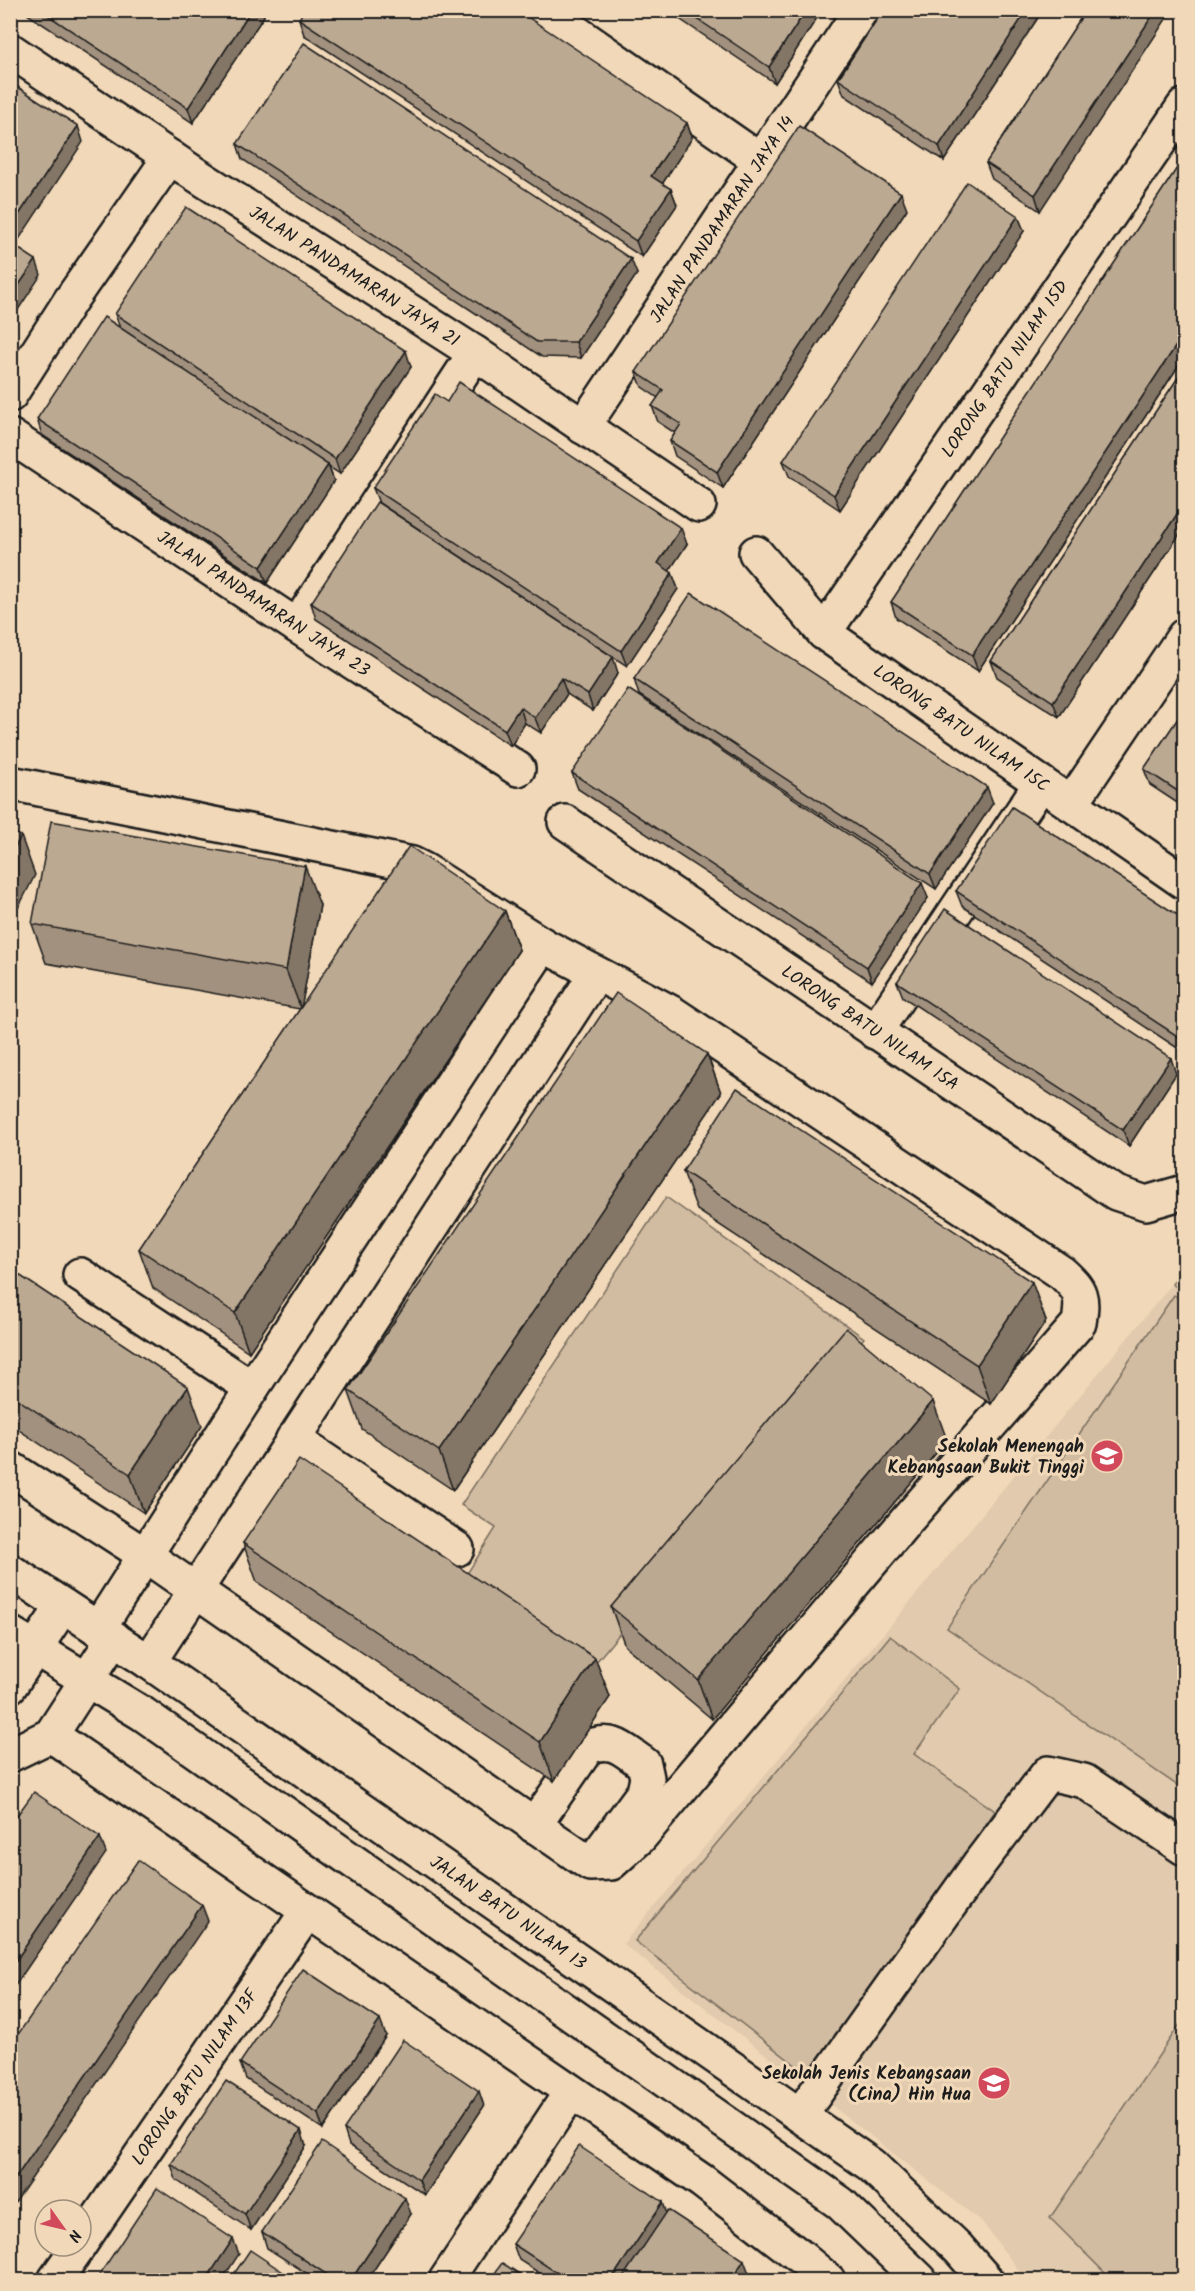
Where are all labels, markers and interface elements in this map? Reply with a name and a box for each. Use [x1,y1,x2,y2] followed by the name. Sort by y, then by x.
[643,110,803,330] street label: JALAN PANDAMARAN JAYA 14
[243,199,465,355] street label: JALAN PANDAMARAN JAYA 21
[935,274,1077,464] street label: LORONG BATU NILAM 15D
[151,524,375,685] street label: JALAN PANDAMARAN JAYA 23
[866,658,1055,801] street label: LORONG BATU NILAM 15C
[775,958,964,1099] street label: LORONG BATU NILAM 15A
[888,1433,1084,1483] place label: Sekolah Menengah Kebangsaan Bukit Tinggi
[1089,1438,1125,1474] school or university icon: Sekolah Menengah Kebangsaan Bukit Tinggi
[423,1849,592,1978] street label: JALAN BATU NILAM 13
[125,1982,267,2172] street label: LORONG BATU NILAM 13F
[762,2060,971,2110] place label: Sekolah Jenis Kebangsaan (Cina) Hin Hua
[976,2065,1012,2101] school or university icon: Sekolah Jenis Kebangsaan (Cina) Hin Hua
[33,2198,93,2258] north arrow
[61,2224,87,2247] text: N

